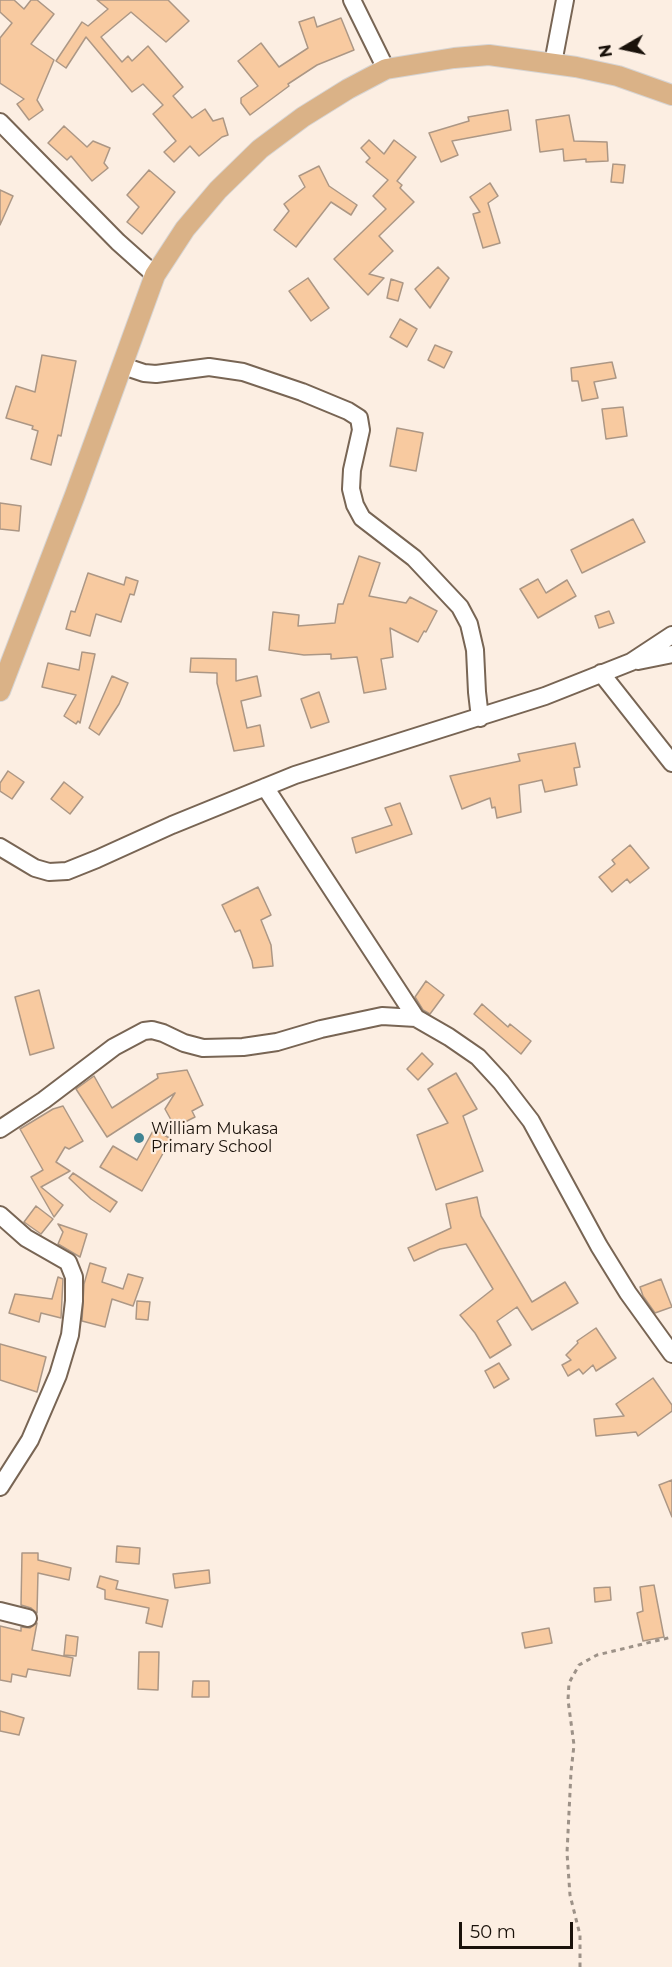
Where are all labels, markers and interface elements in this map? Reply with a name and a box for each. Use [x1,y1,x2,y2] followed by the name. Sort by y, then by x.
[594,18,654,78] north arrow
[595,43,616,59] text: N
[151,1119,278,1157] place label: William Mukasa Primary School
[132,1131,146,1145] marker: William Mukasa Primary School
[462,1910,576,1948] scale bar
[470,1921,516,1943] text: 50 m

